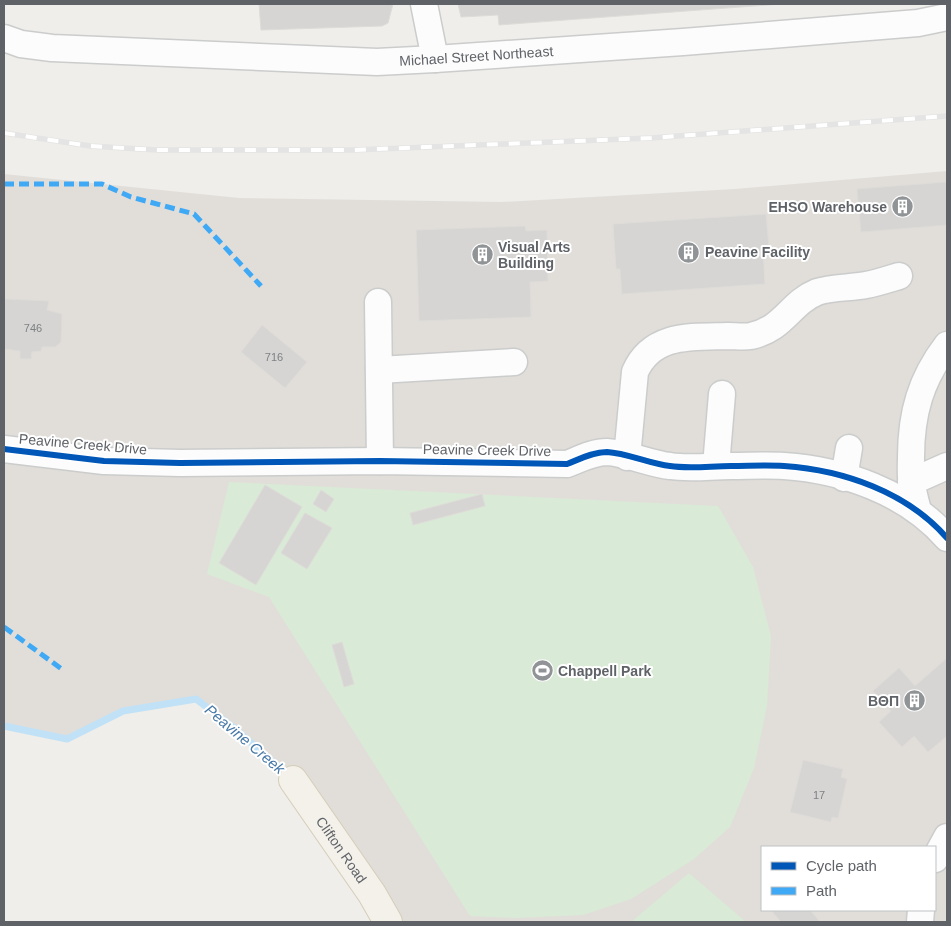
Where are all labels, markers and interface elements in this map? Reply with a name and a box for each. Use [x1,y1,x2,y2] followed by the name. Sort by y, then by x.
[399,43,554,69] street label: Michael Street Northeast
[891,195,915,219] building icon: EHSO Warehouse
[768,199,887,215] place label: EHSO Warehouse
[498,239,571,271] place label: Visual Arts Building
[677,240,701,264] building icon: Peavine Facility
[470,243,494,267] building icon: Visual Arts Building
[705,244,810,260] place label: Peavine Facility
[24,322,42,334] house number: 746
[265,351,283,363] house number: 716
[18,430,148,458] street label: Peavine Creek Drive
[423,441,552,459] street label: Peavine Creek Drive
[530,659,554,683] sports icon: Chappell Park
[558,663,652,679] place label: Chappell Park
[903,689,927,713] building icon: ΒΘΠ
[868,693,899,709] place label: ΒΘΠ
[202,701,289,778] water label: Peavine Creek
[813,789,825,801] house number: 17
[313,814,370,886] street label: Clifton Road
[761,846,936,911] legend
[806,857,877,874] text: Cycle path
[806,882,837,899] text: Path

